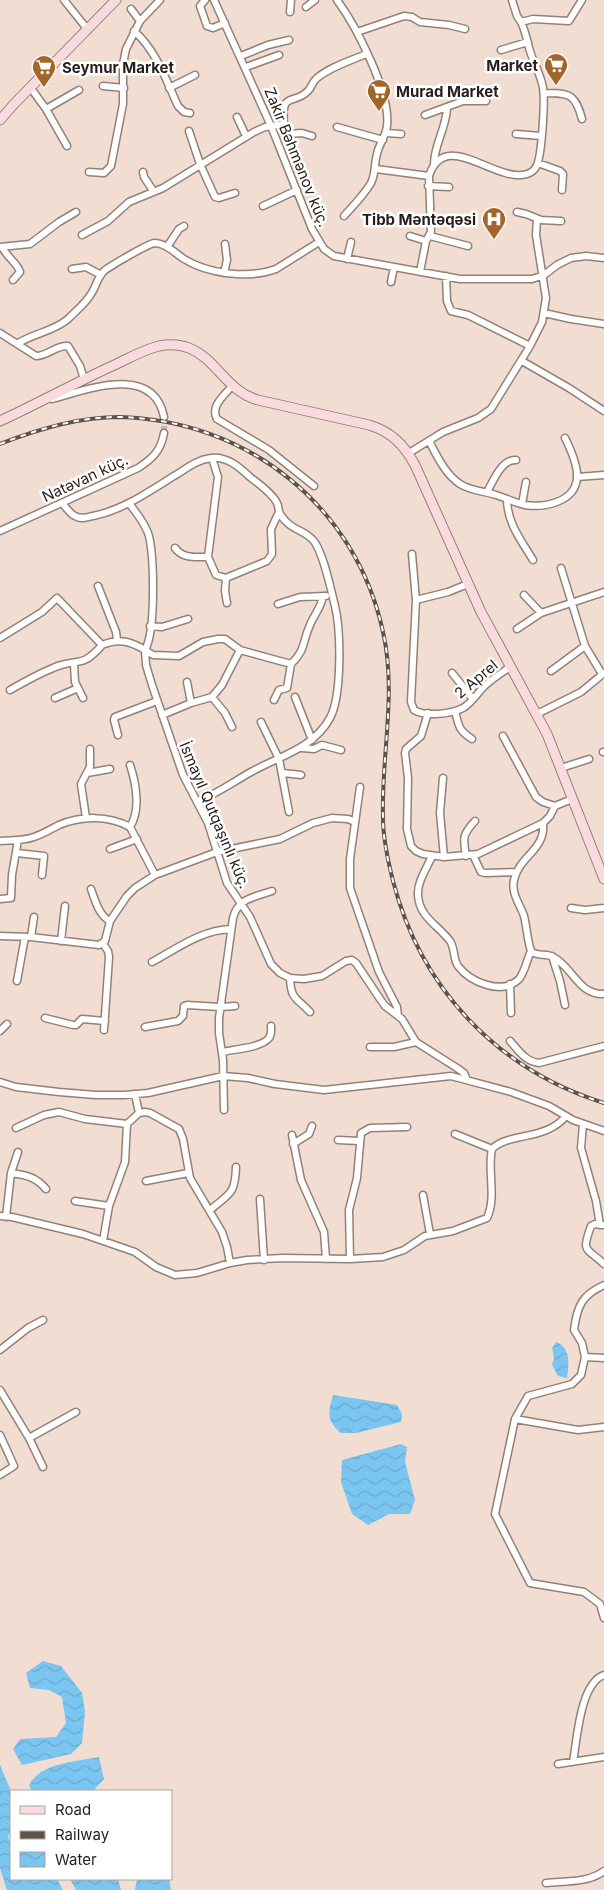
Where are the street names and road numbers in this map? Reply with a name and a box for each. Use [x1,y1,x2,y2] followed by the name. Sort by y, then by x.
[260,84,334,230] street label: Zakir Bəhmənov küç.
[39,450,131,506] street label: Natəvan küç.
[450,655,502,703] street label: 2 Aprel
[175,739,255,891] street label: İsmayıl Qutqaşınlı küç.

